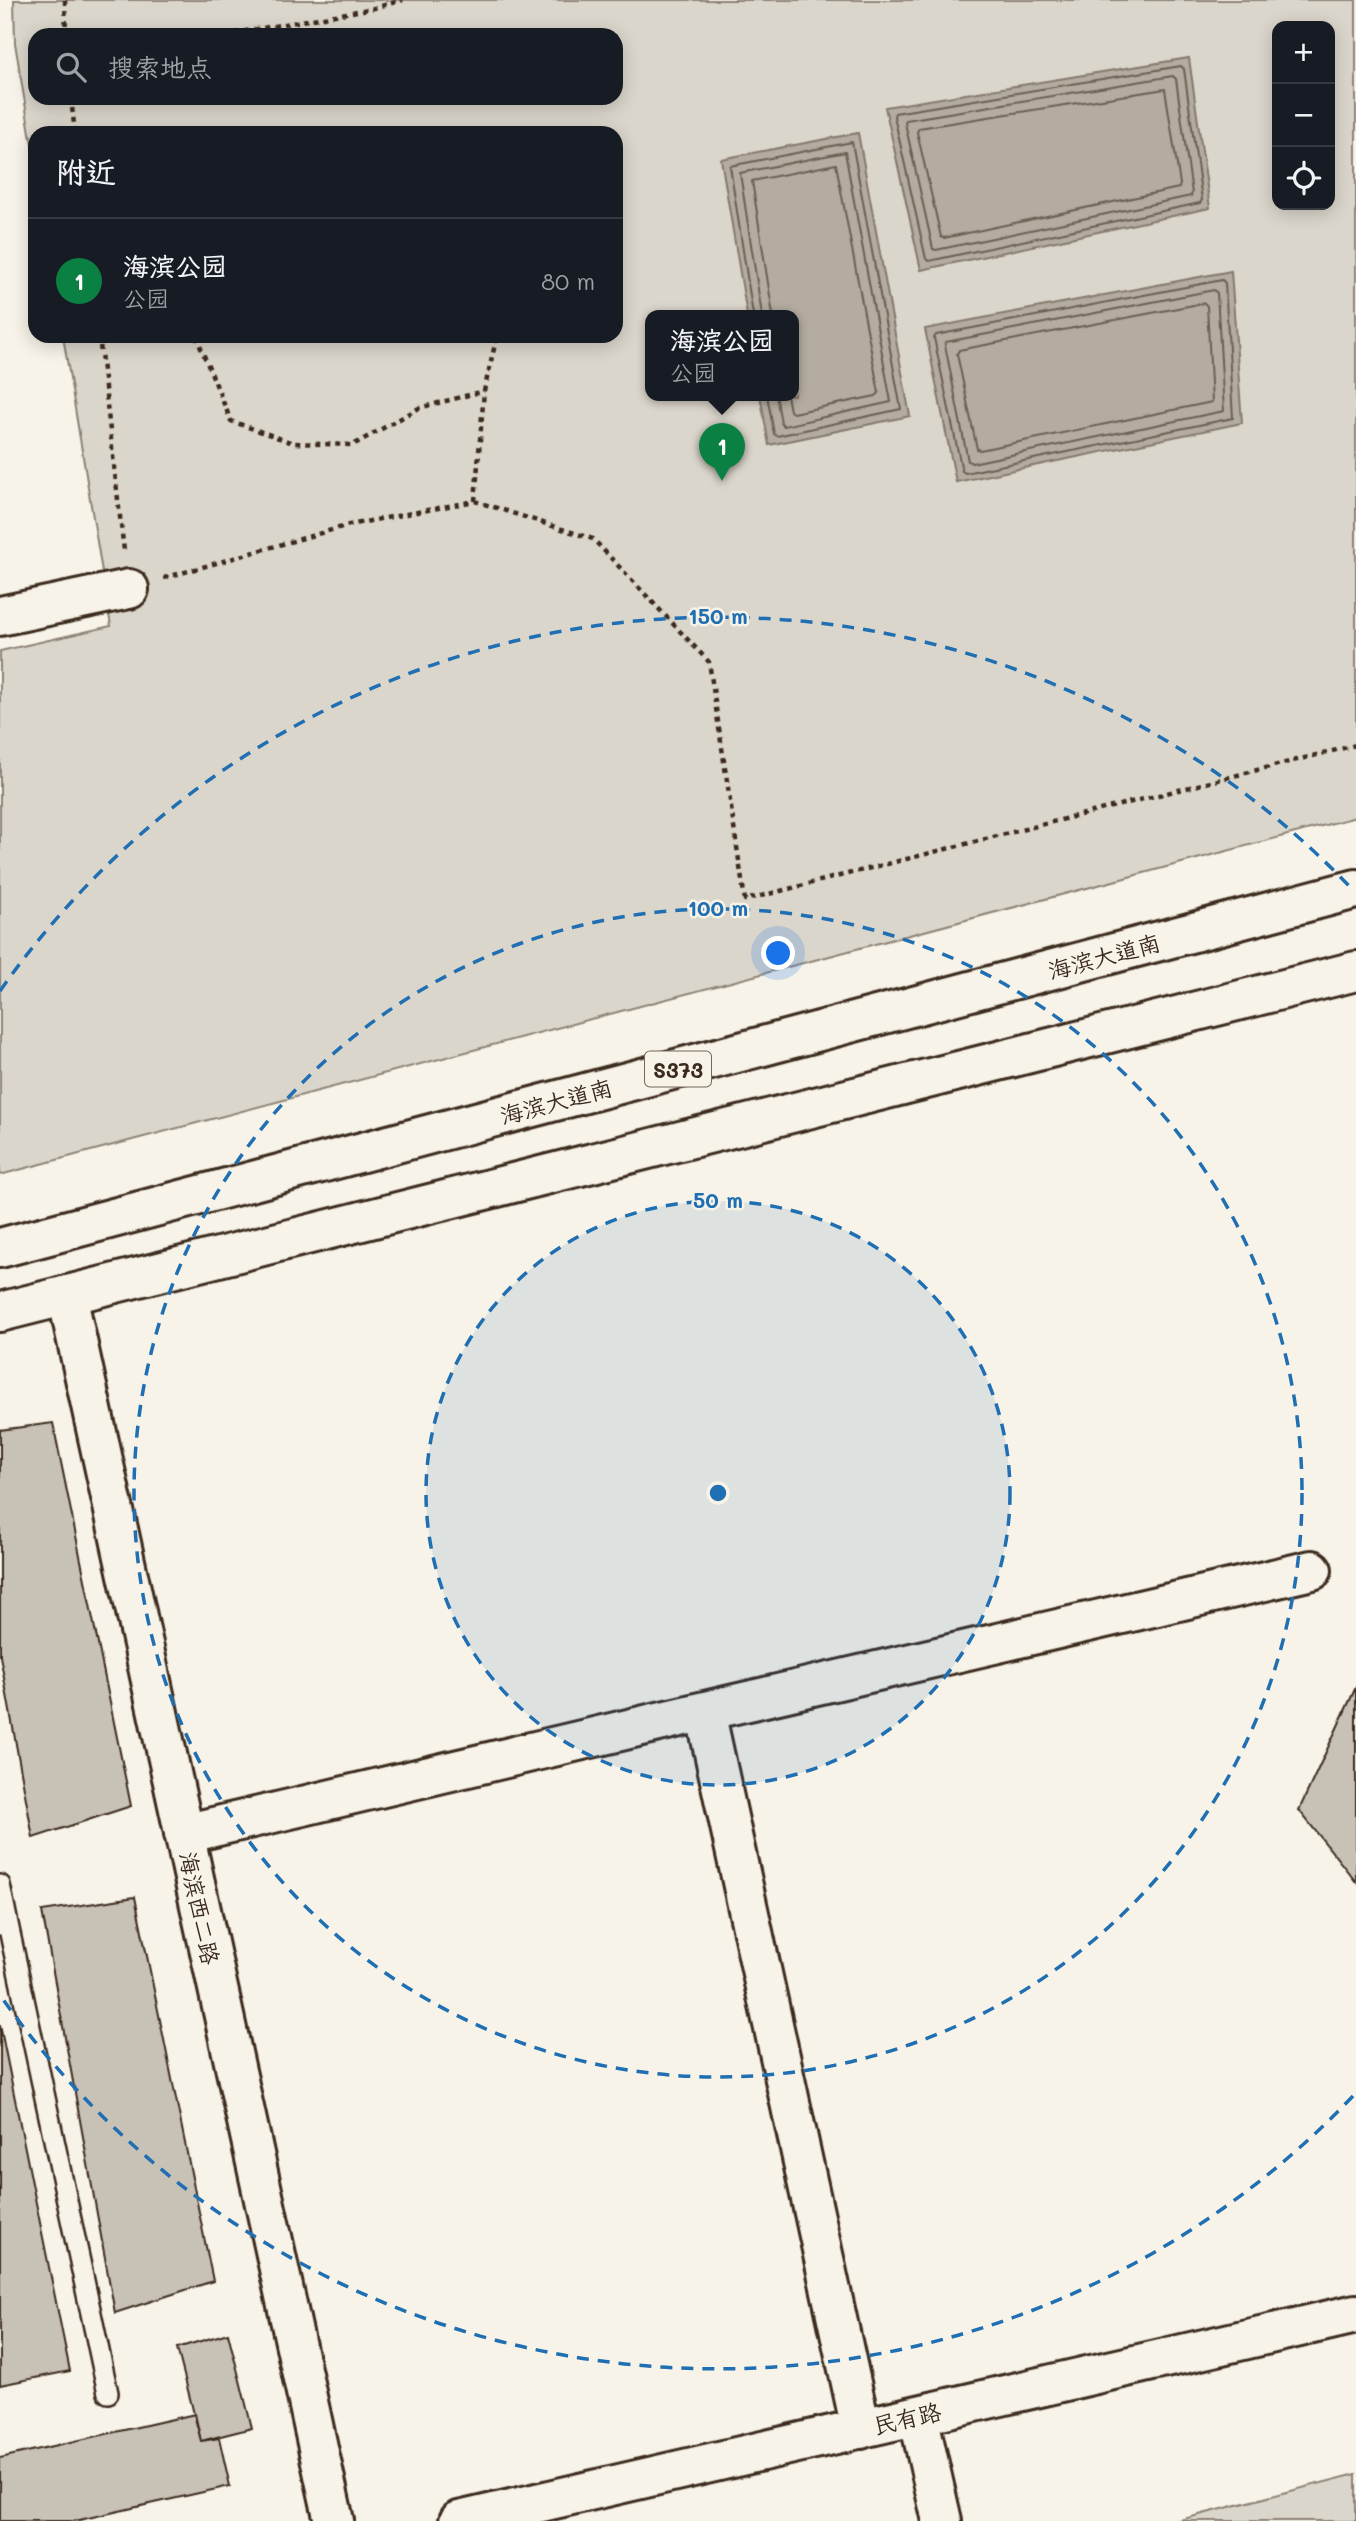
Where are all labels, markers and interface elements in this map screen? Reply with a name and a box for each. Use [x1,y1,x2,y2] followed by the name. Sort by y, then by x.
[1272,21,1335,210] map controls
[1272,21,1335,84] button: +
[28,28,623,105] search box
[52,48,90,86] icon: search
[108,50,212,84] text: 搜索地点
[1272,84,1335,147] button: −
[1272,147,1335,210] button: locate
[56,151,116,191] text: 附近
[123,249,227,283] text: 海滨公园
[74,266,84,296] text: 1
[541,266,595,296] text: 80 m
[123,283,169,313] text: 公园
[645,310,799,401] popup
[670,323,774,357] text: 海滨公园
[670,357,716,387] text: 公园
[699,423,745,481] pin: 1
[688,602,748,629] text: 150 m
[688,894,748,921] text: 100 m
[1045,927,1163,985] street label: 海滨大道南
[761,936,795,970] your location
[645,1052,711,1086] road number: S373
[497,1072,615,1130] street label: 海滨大道南
[693,1186,743,1213] text: 50 m
[706,1481,730,1505] centre of rings
[173,1849,227,1967] street label: 海滨西二路
[870,2396,944,2440] street label: 民有路

